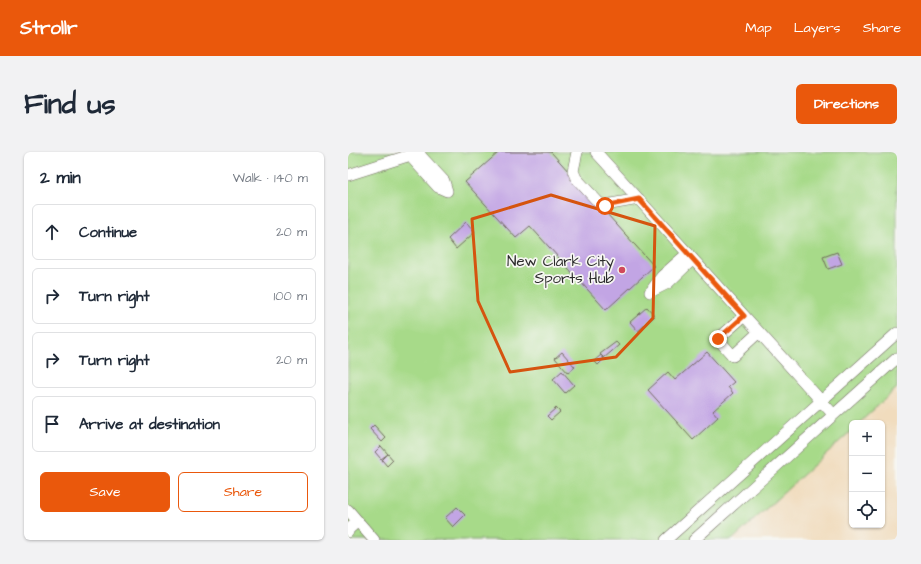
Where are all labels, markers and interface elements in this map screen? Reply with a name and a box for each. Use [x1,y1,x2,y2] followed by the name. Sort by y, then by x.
[20,15,78,42] text: Strollr
[745,18,772,38] text: Map
[794,18,841,38] text: Layers
[863,18,901,38] text: Share
[796,84,897,124] button: Directions
[24,85,115,124] text: Find us
[40,166,81,190] text: 2 min
[233,169,308,187] text: Walk · 140 m
[596,197,614,215] route start
[41,221,63,243] icon: ahead
[79,222,137,243] text: Continue
[276,223,307,241] text: 20 m
[507,251,615,289] place label: New Clark City Sports Hub
[617,265,627,275] marker: New Clark City Sports Hub
[41,285,63,307] icon: right
[79,286,150,307] text: Turn right
[274,287,307,305] text: 100 m
[709,330,727,348] route end
[41,349,63,371] icon: right
[79,350,150,371] text: Turn right
[276,351,307,369] text: 20 m
[41,413,63,435] icon: arrive
[79,414,220,435] text: Arrive at destination
[849,420,885,528] map controls
[849,420,885,456] button: +
[849,456,885,492] button: −
[40,472,170,512] button: Save
[178,472,308,512] button: Share
[849,492,885,528] button: locate

